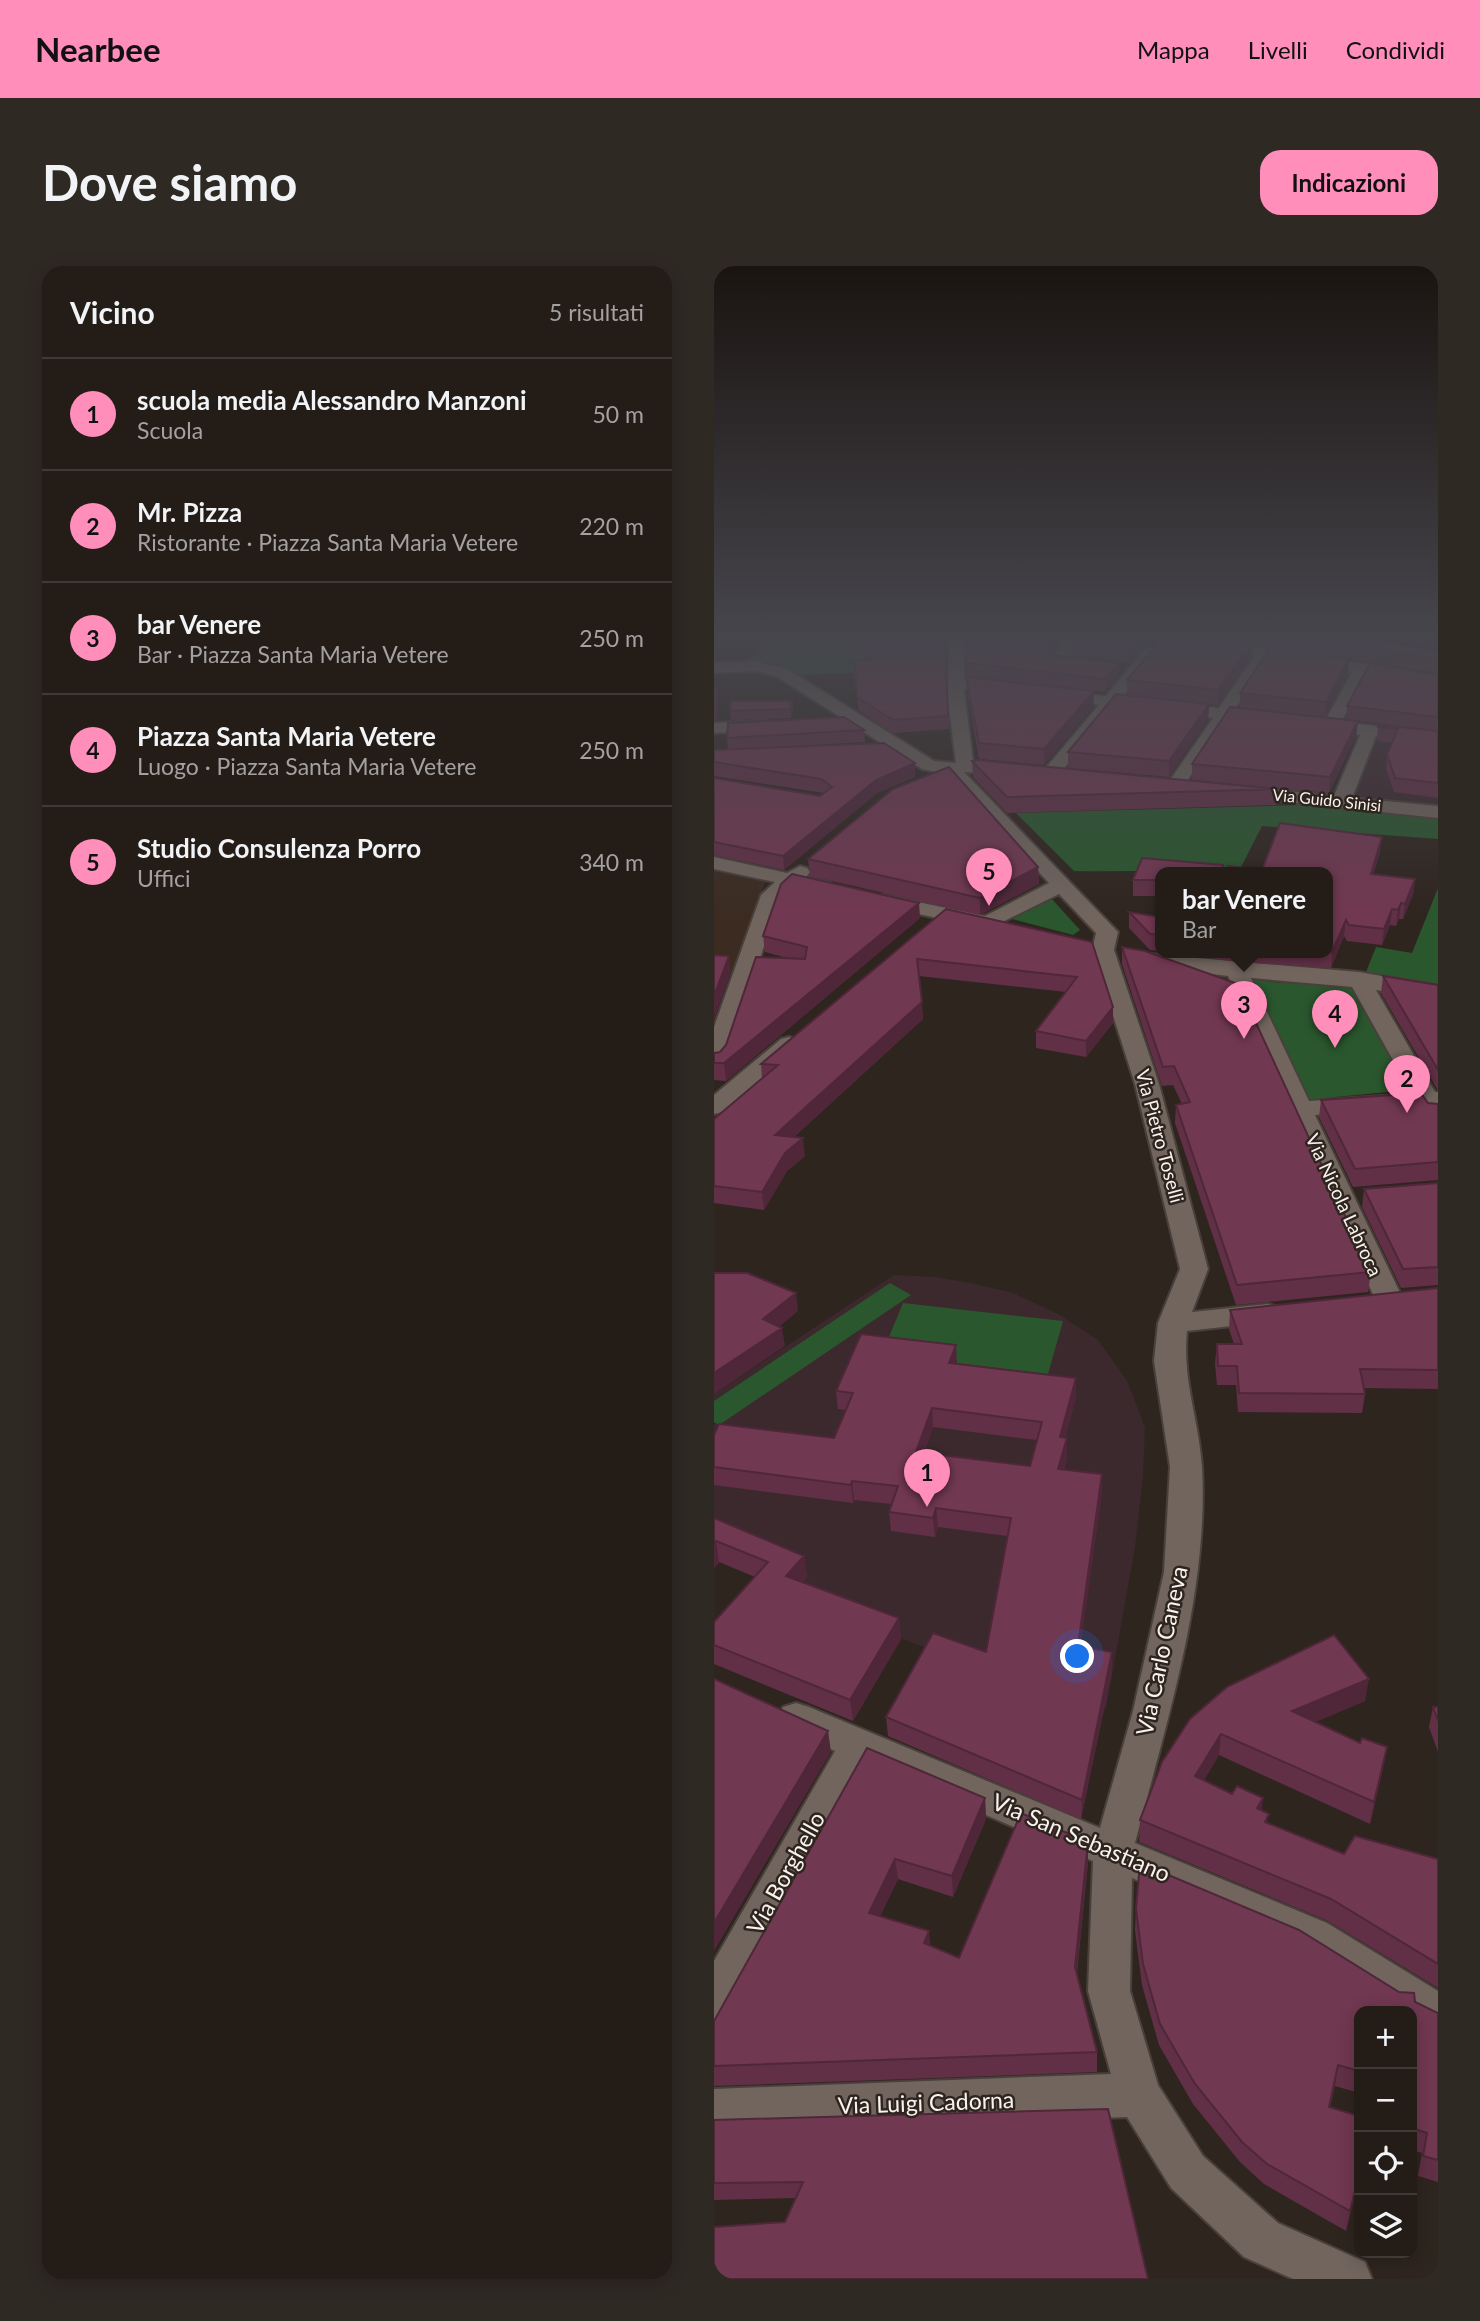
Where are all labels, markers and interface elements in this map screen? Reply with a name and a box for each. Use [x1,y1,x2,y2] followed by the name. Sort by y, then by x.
[35,29,161,69] text: Nearbee
[1137,35,1210,64] text: Mappa
[1248,35,1308,64] text: Livelli
[1346,35,1445,64] text: Condividi
[1260,150,1438,215] button: Indicazioni
[42,153,298,211] text: Dove siamo
[70,294,155,330] text: Vicino
[549,298,644,326] text: 5 risultati
[137,384,527,416] text: scuola media Alessandro Manzoni
[86,400,100,428] text: 1
[593,400,644,428] text: 50 m
[137,416,203,444] text: Scuola
[137,496,242,528] text: Mr. Pizza
[86,512,100,540] text: 2
[579,512,644,540] text: 220 m
[137,528,518,556] text: Ristorante · Piazza Santa Maria Vetere
[137,608,261,640] text: bar Venere
[86,624,100,652] text: 3
[579,624,644,652] text: 250 m
[137,640,449,668] text: Bar · Piazza Santa Maria Vetere
[137,720,436,752] text: Piazza Santa Maria Vetere
[86,736,100,764] text: 4
[579,736,644,764] text: 250 m
[137,752,476,780] text: Luogo · Piazza Santa Maria Vetere
[1272,784,1382,815] street label: Via Guido Sinisi
[137,832,421,864] text: Studio Consulenza Porro
[86,848,100,876] text: 5
[579,848,644,876] text: 340 m
[966,848,1012,906] pin: 5
[137,864,191,892] text: Uffici
[1155,867,1333,958] popup
[1182,883,1306,915] text: bar Venere
[1182,915,1216,943] text: Bar
[1221,981,1267,1039] pin: 3
[1312,990,1358,1048] pin: 4
[1384,1055,1430,1113] pin: 2
[1132,1066,1189,1205] street label: Via Pietro Toselli
[1301,1130,1388,1280] street label: Via Nicola Labroca
[904,1449,950,1507] pin: 1
[1129,1564,1193,1738] street label: Via Carlo Caneva
[1060,1639,1094,1673] your location
[988,1787,1175,1887] street label: Via San Sebastiano
[740,1807,830,1938] street label: Via Borghello
[1354,2006,1417,2258] map controls
[1354,2006,1417,2069] button: +
[1354,2069,1417,2132] button: −
[837,2085,1015,2119] street label: Via Luigi Cadorna
[1354,2132,1417,2195] button: locate
[1354,2195,1417,2258] button: layers

